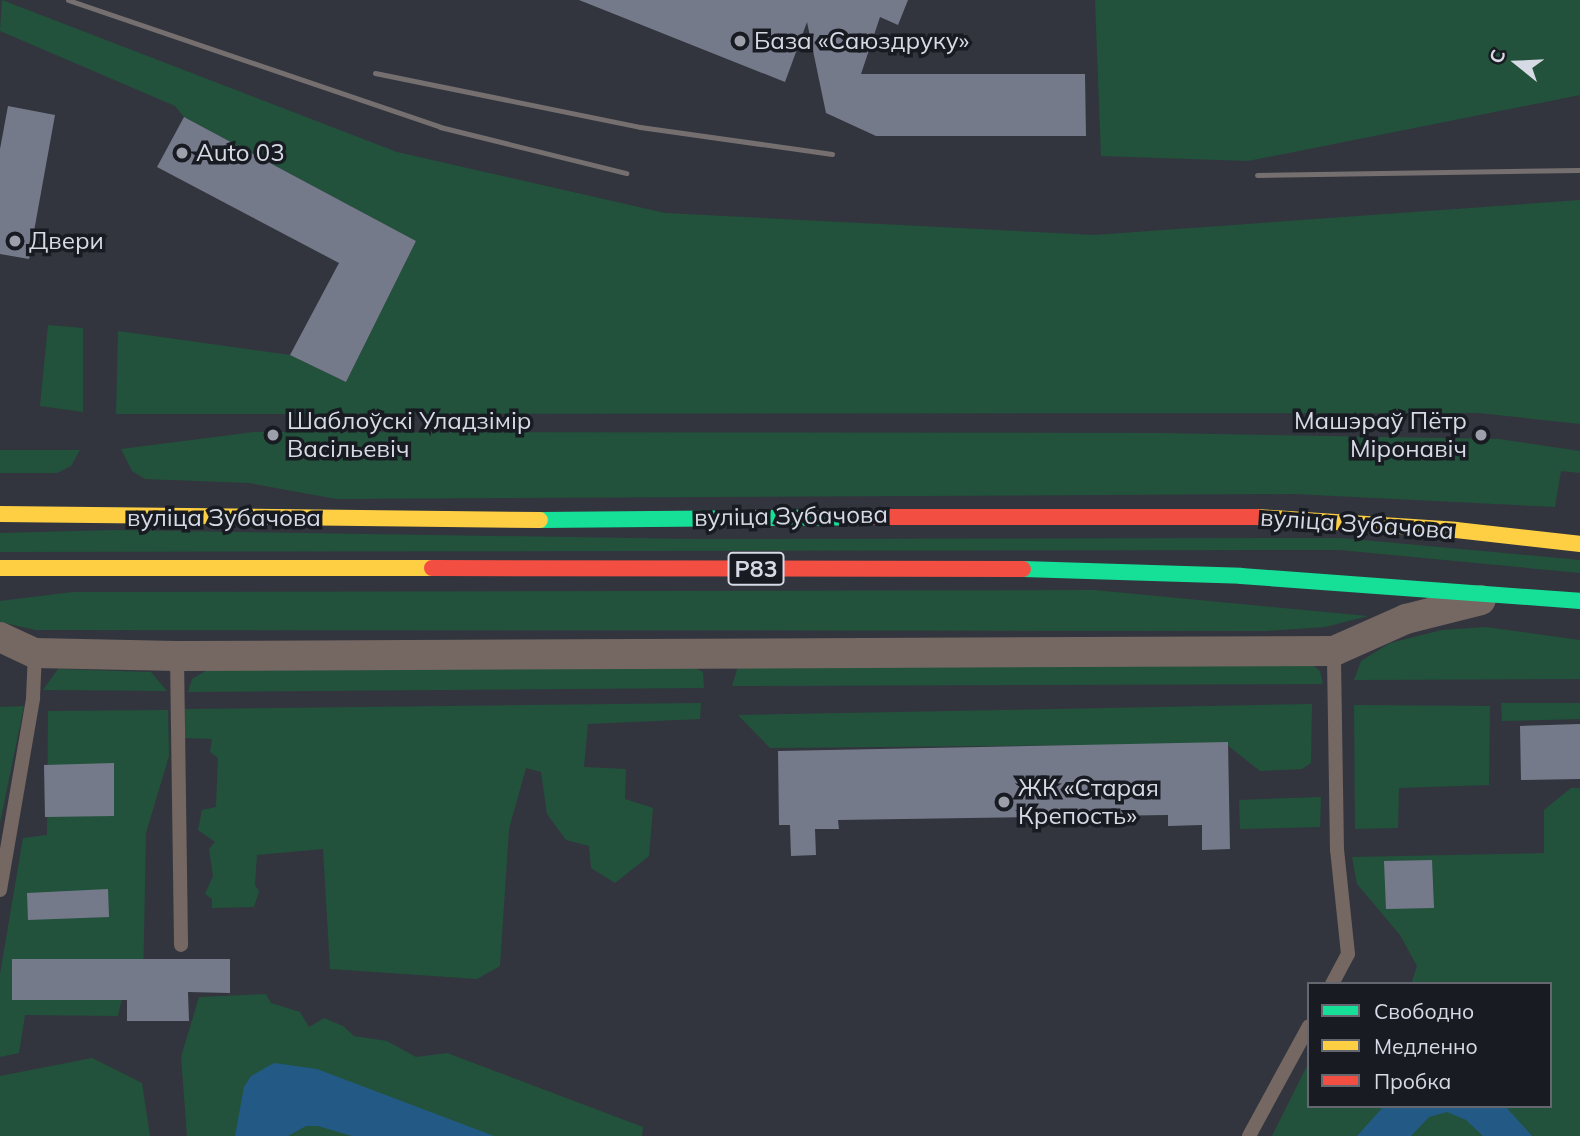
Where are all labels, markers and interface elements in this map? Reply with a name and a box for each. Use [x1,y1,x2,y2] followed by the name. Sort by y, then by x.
[754,27,969,55] place label: База «Саюздруку»
[1482,28,1552,98] north arrow
[732,33,748,49] marker: База «Саюздруку»
[1484,47,1510,66] text: С
[196,139,285,167] place label: Auto 03
[174,145,190,161] marker: Auto 03
[29,227,104,255] place label: Двери
[7,233,23,249] marker: Двери
[287,407,531,463] place label: Шаблоўскі Уладзімір Васільевіч
[1294,407,1467,463] place label: Машэраў Пётр Міронавіч
[265,427,281,443] marker: Шаблоўскі Уладзімір Васільевіч
[1473,427,1489,443] marker: Машэраў Пётр Міронавіч
[694,500,888,532] street label: вуліца Зубачова
[1259,503,1455,545] street label: вуліца Зубачова
[127,504,321,532] street label: вуліца Зубачова
[726,550,786,589] road number: Р83
[1018,774,1159,830] place label: ЖК «Старая Крепость»
[996,794,1012,810] marker: ЖК «Старая Крепость»
[1307,982,1552,1108] legend
[1374,998,1474,1024] text: Свободно
[1374,1033,1478,1059] text: Медленно
[1374,1068,1451,1094] text: Пробка

